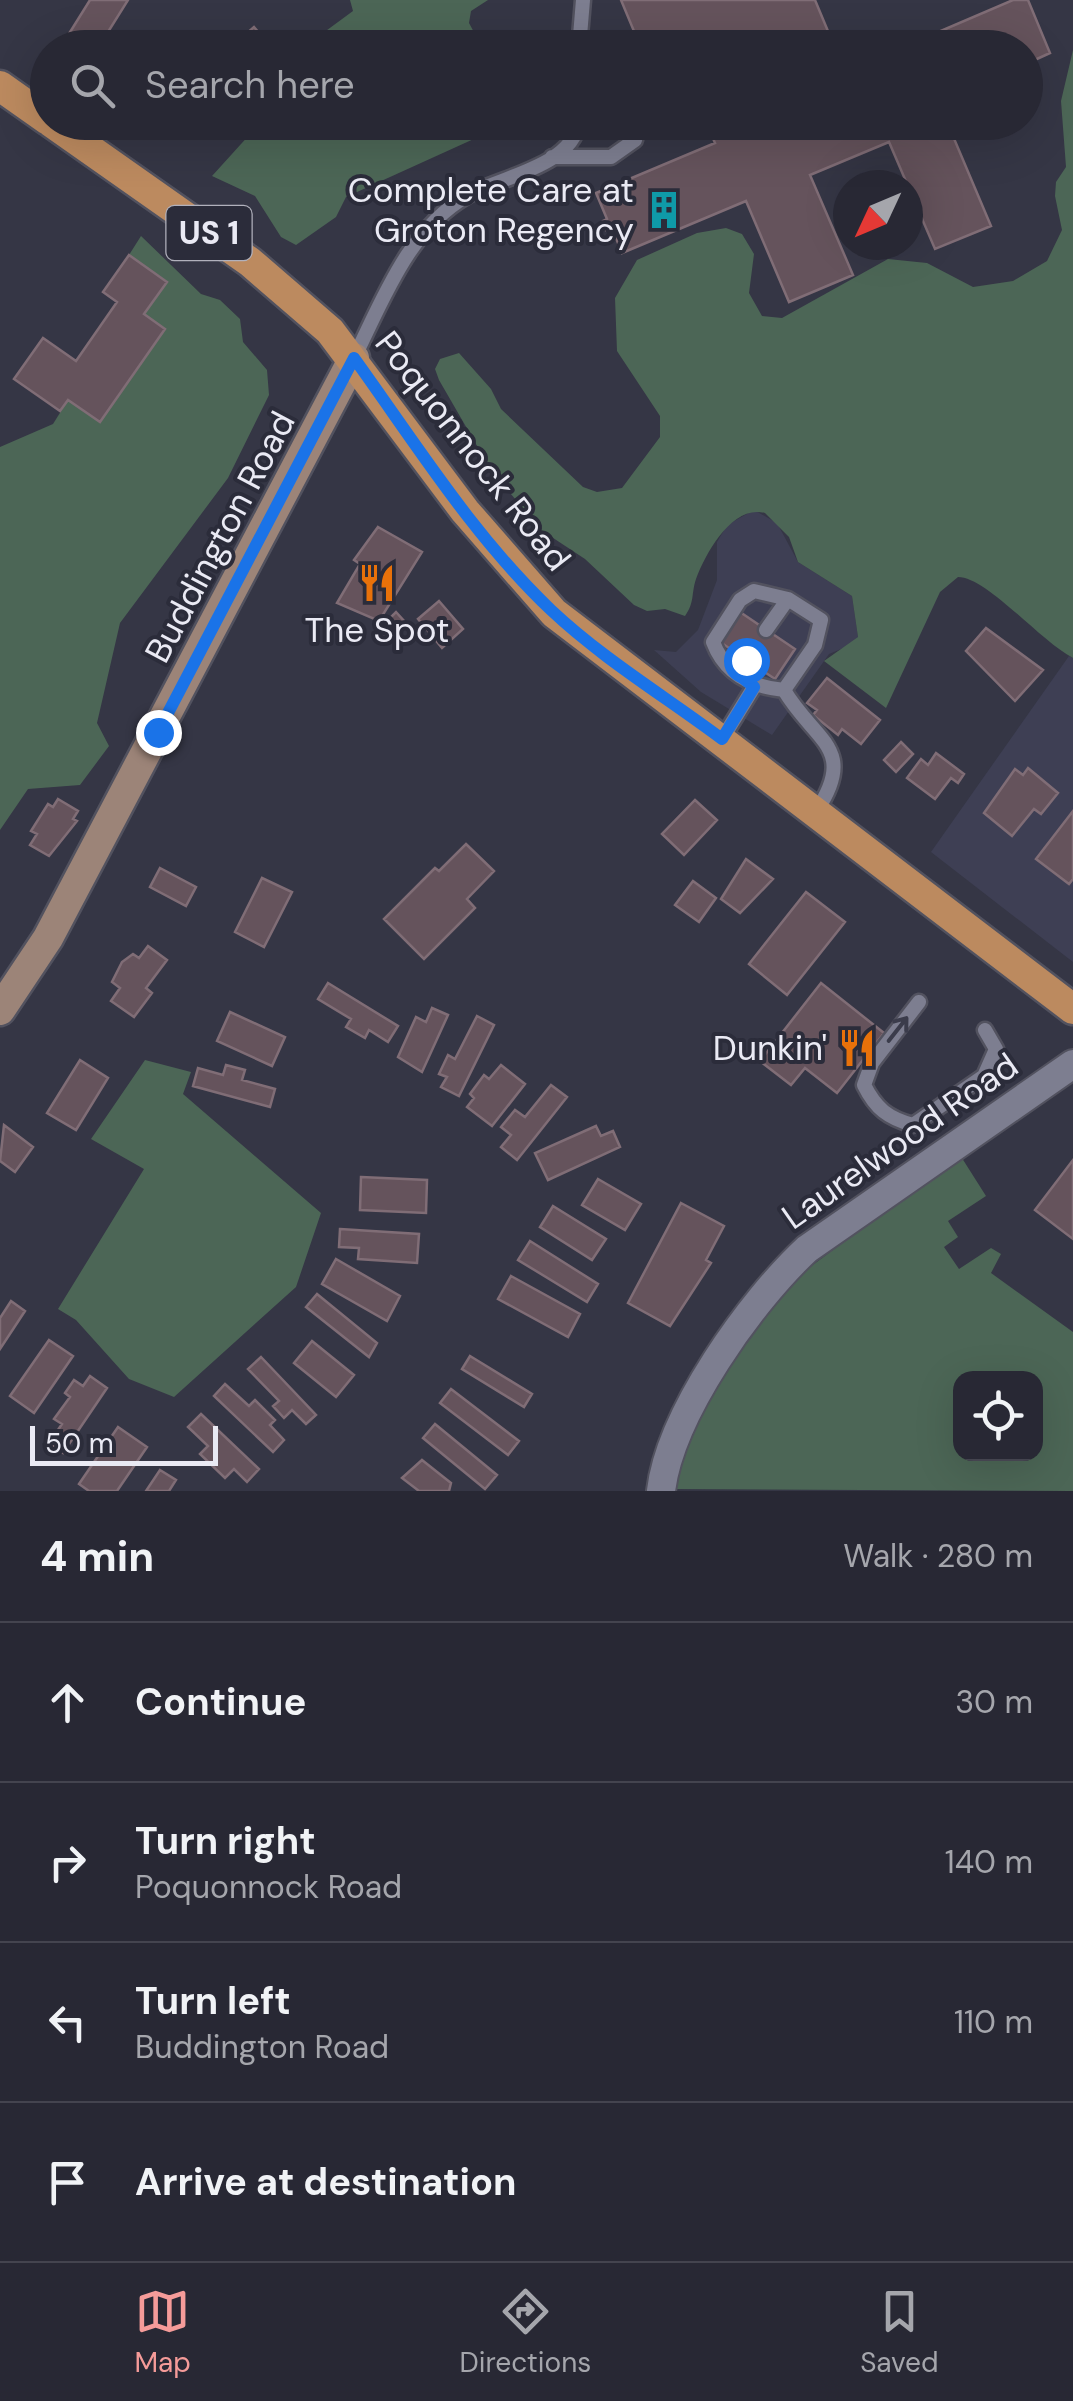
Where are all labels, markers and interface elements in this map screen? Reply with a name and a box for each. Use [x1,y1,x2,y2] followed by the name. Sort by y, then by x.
[30,30,1043,140] search box
[65,58,120,113] icon: search
[145,60,355,110] text: Search here
[348,167,634,253] place label: Complete Care at Groton Regency
[833,170,923,260] north arrow
[643,189,685,231] building icon: Complete Care at Groton Regency
[166,206,252,260] road number: US 1
[365,322,581,580] street label: Poquonnock Road
[134,404,306,670] street label: Buddington Road
[356,562,398,604] restaurant icon: The Spot
[305,607,449,653] place label: The Spot
[724,638,770,684] route start
[136,710,182,756] route end
[887,1016,908,1043] one-way arrow
[713,1025,827,1071] place label: Dunkin'
[836,1027,878,1069] restaurant icon: Dunkin'
[773,1042,1027,1240] street label: Laurelwood Road
[953,1371,1043,1461] map controls
[953,1371,1043,1461] button: locate
[30,1421,218,1466] scale bar
[45,1425,114,1462] text: 50 m
[40,1529,154,1584] text: 4 min
[843,1535,1033,1577] text: Walk · 280 m
[40,1675,95,1730] icon: ahead
[135,1677,306,1727] text: Continue
[955,1681,1033,1723] text: 30 m
[135,1816,316,1866] text: Turn right
[40,1835,95,1890] icon: right
[945,1841,1033,1883] text: 140 m
[135,1866,402,1908] text: Poquonnock Road
[135,1976,291,2026] text: Turn left
[40,1995,95,2050] icon: left
[954,2001,1033,2043] text: 110 m
[135,2026,389,2068] text: Buddington Road
[40,2155,95,2210] icon: arrive
[135,2157,517,2207] text: Arrive at destination
[134,2284,191,2381] tab: Map
[460,2284,591,2381] tab: Directions
[860,2284,939,2381] tab: Saved

